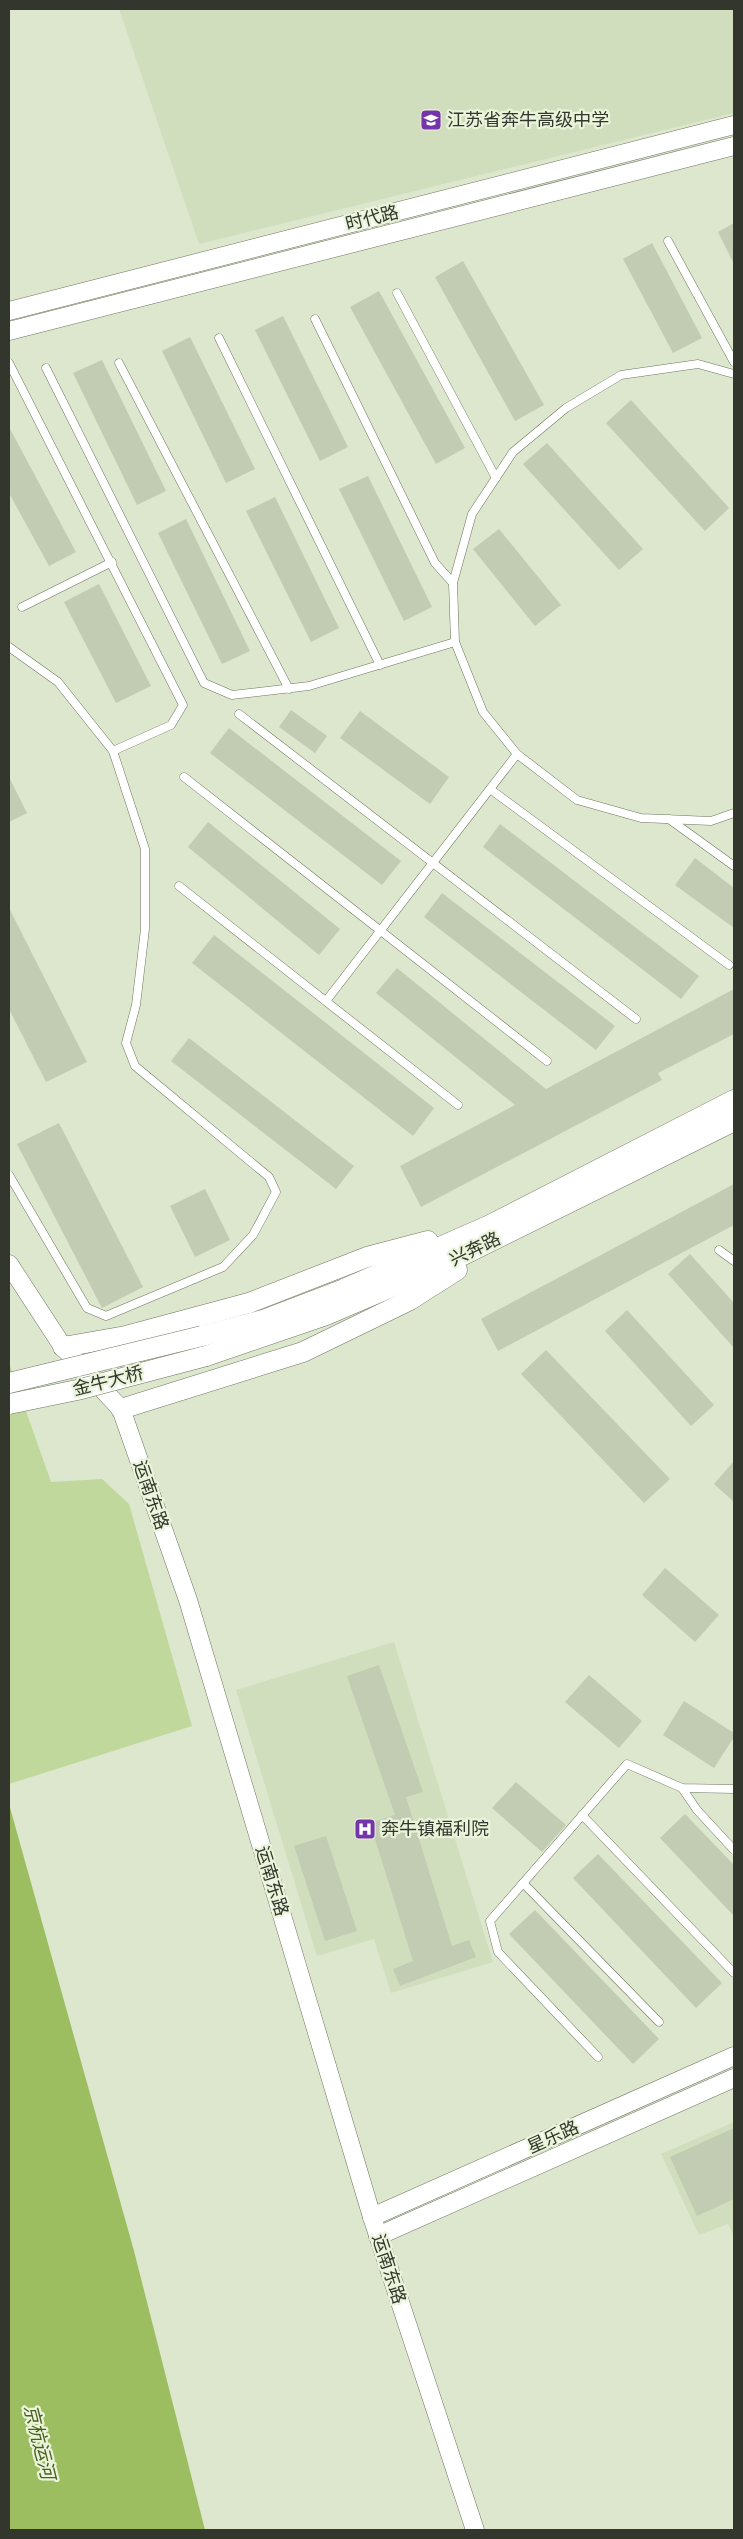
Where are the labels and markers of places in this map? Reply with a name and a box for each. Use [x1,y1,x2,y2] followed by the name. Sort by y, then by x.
[419,108,443,132] school or university icon: 江苏省奔牛高级中学
[447,109,609,131] place label: 江苏省奔牛高级中学
[353,1817,377,1841] hospital icon: 奔牛镇福利院
[381,1818,489,1840] place label: 奔牛镇福利院

